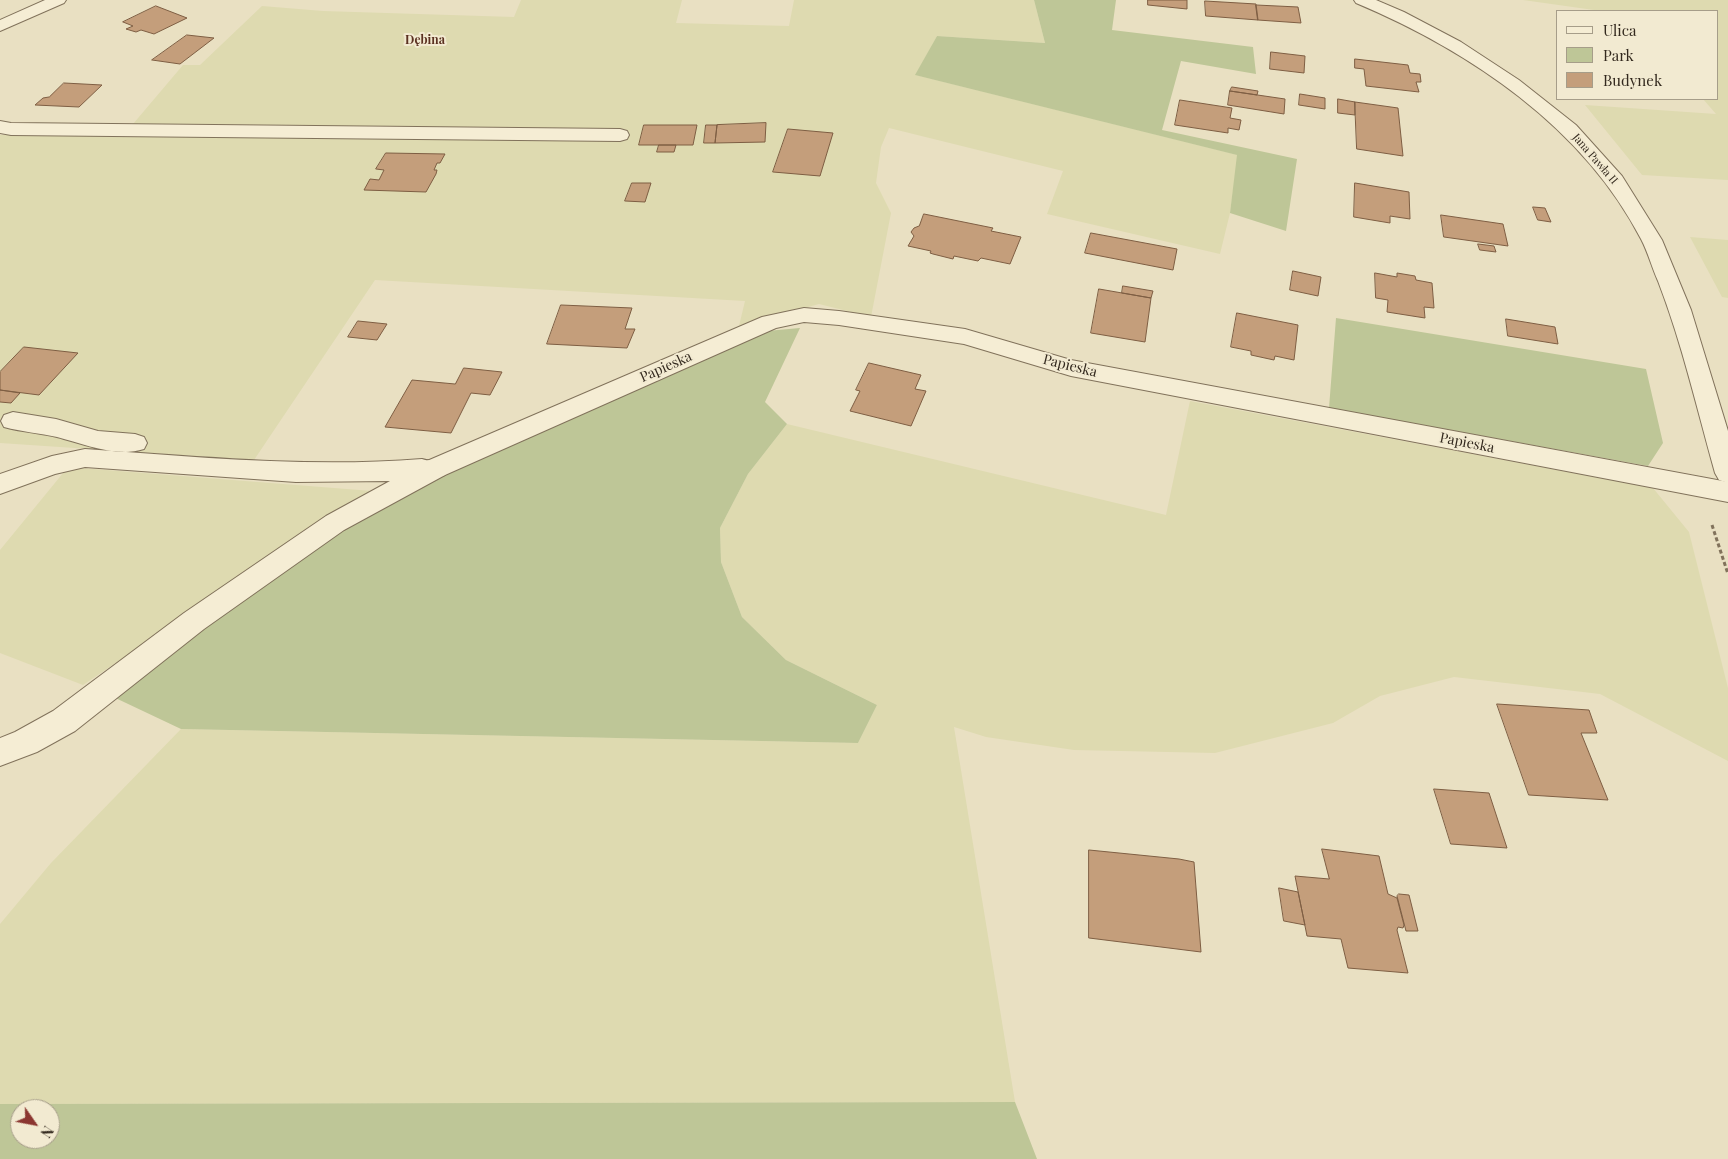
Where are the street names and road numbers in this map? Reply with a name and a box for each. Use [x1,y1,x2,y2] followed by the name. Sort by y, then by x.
[1570,131,1620,187] street label: Jana Pawła II
[637,348,695,386] street label: Papieska
[1041,351,1099,381] street label: Papieska
[1438,429,1496,457] street label: Papieska

